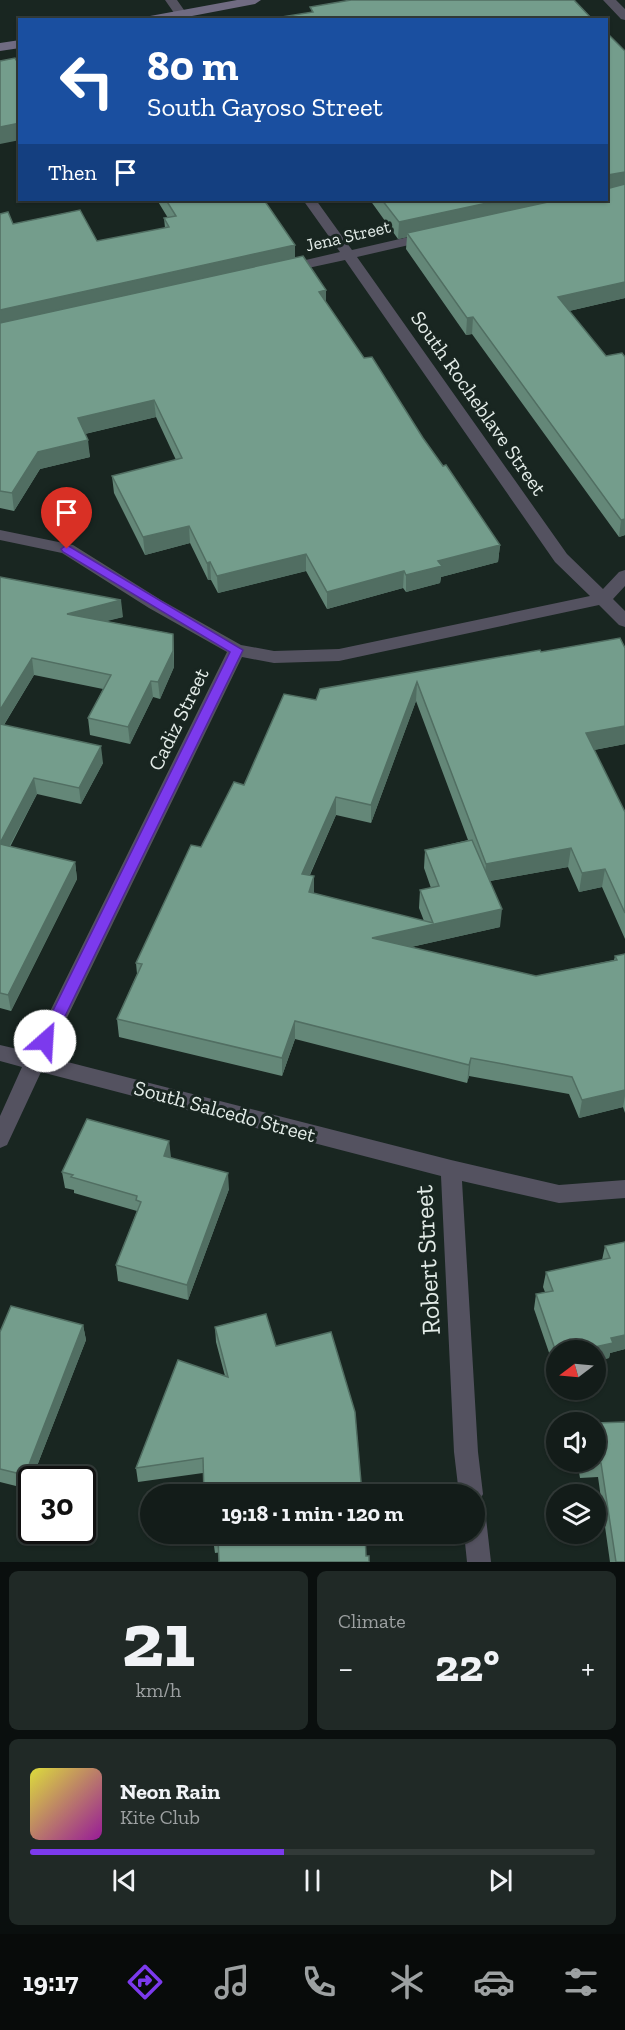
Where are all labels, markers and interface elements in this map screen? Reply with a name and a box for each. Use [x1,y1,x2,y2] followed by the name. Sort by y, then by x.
[147,40,238,91] text: 80 m
[48,42,126,120] icon: left
[147,91,383,123] text: South Gayoso Street
[109,156,142,189] icon: arrive
[48,159,97,186] text: Then
[303,215,393,256] street label: Jena Street
[406,306,552,500] street label: South Rocheblave Street
[41,487,92,549] pin
[50,496,83,529] icon: arrive
[142,663,214,774] street label: Cadiz Street
[13,1009,77,1073] position arrow
[132,1075,319,1147] street label: South Salcedo Street
[407,1184,447,1336] street label: Robert Street
[546,1340,606,1400] north arrow
[546,1340,606,1544] map controls
[546,1412,606,1472] button: sound
[18,1466,96,1544] speed limit sign: 30
[546,1484,606,1544] button: layers
[221,1500,404,1527] text: 19:18 · 1 min · 120 m
[122,1592,195,1686] text: 21
[338,1609,406,1633] text: Climate
[435,1639,500,1693] text: 22°
[338,1648,353,1687] text: −
[581,1648,595,1687] text: +
[136,1678,181,1702] text: km/h
[120,1778,220,1805] text: Neon Rain
[120,1805,200,1829] text: Kite Club
[108,1864,141,1897] icon: previous
[296,1864,329,1897] icon: pause
[484,1864,517,1897] icon: next
[124,1961,166,2003] icon: directions
[211,1961,253,2003] icon: music
[298,1961,340,2003] icon: phone
[386,1961,428,2003] icon: climate
[473,1961,515,2003] icon: car
[560,1961,602,2003] icon: filters
[23,1966,78,1998] text: 19:17

